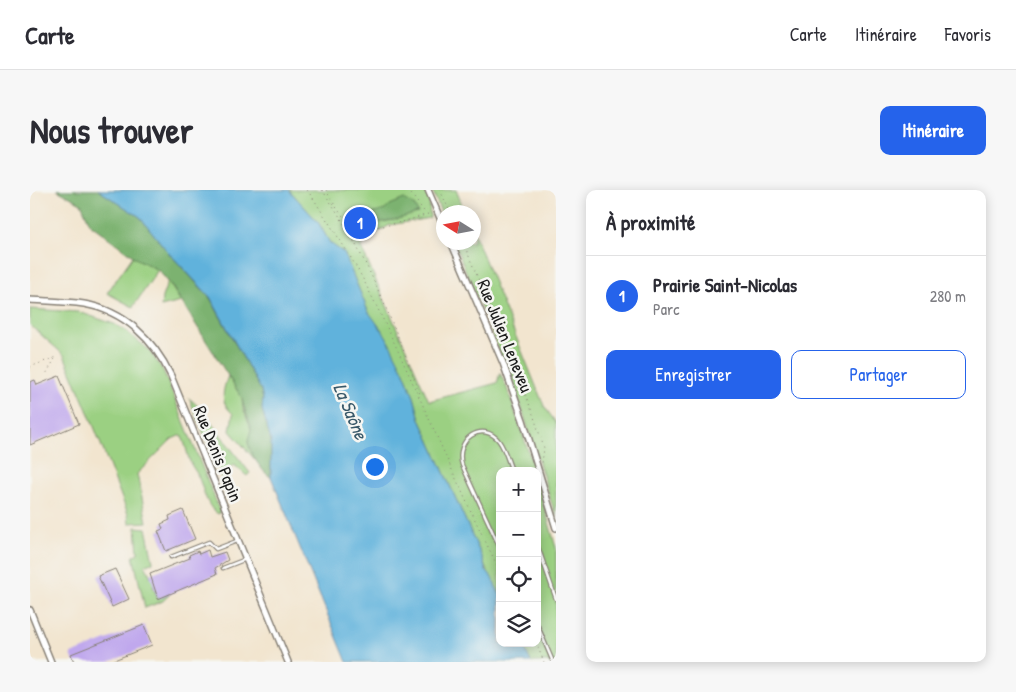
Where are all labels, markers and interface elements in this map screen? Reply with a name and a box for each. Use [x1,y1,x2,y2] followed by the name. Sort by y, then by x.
[25,19,75,51] text: Carte
[790,22,827,47] text: Carte
[855,22,917,47] text: Itinéraire
[945,22,991,47] text: Favoris
[880,106,986,155] button: Itinéraire
[30,107,193,154] text: Nous trouver
[344,204,376,242] pin: 1
[436,205,481,250] north arrow
[606,208,695,237] text: À proximité
[653,272,797,298] text: Prairie Saint-Nicolas
[471,276,539,396] street label: Rue Julien Leneveu
[619,285,625,307] text: 1
[930,285,966,307] text: 280 m
[653,298,679,320] text: Parc
[606,350,781,399] button: Enregistrer
[791,350,966,399] button: Partager
[328,379,375,444] water label: La Saône
[188,402,249,505] street label: Rue Denis Papin
[362,454,388,480] your location
[496,467,541,647] map controls
[496,467,541,512] button: +
[496,512,541,557] button: −
[496,557,541,602] button: locate
[496,602,541,647] button: layers

